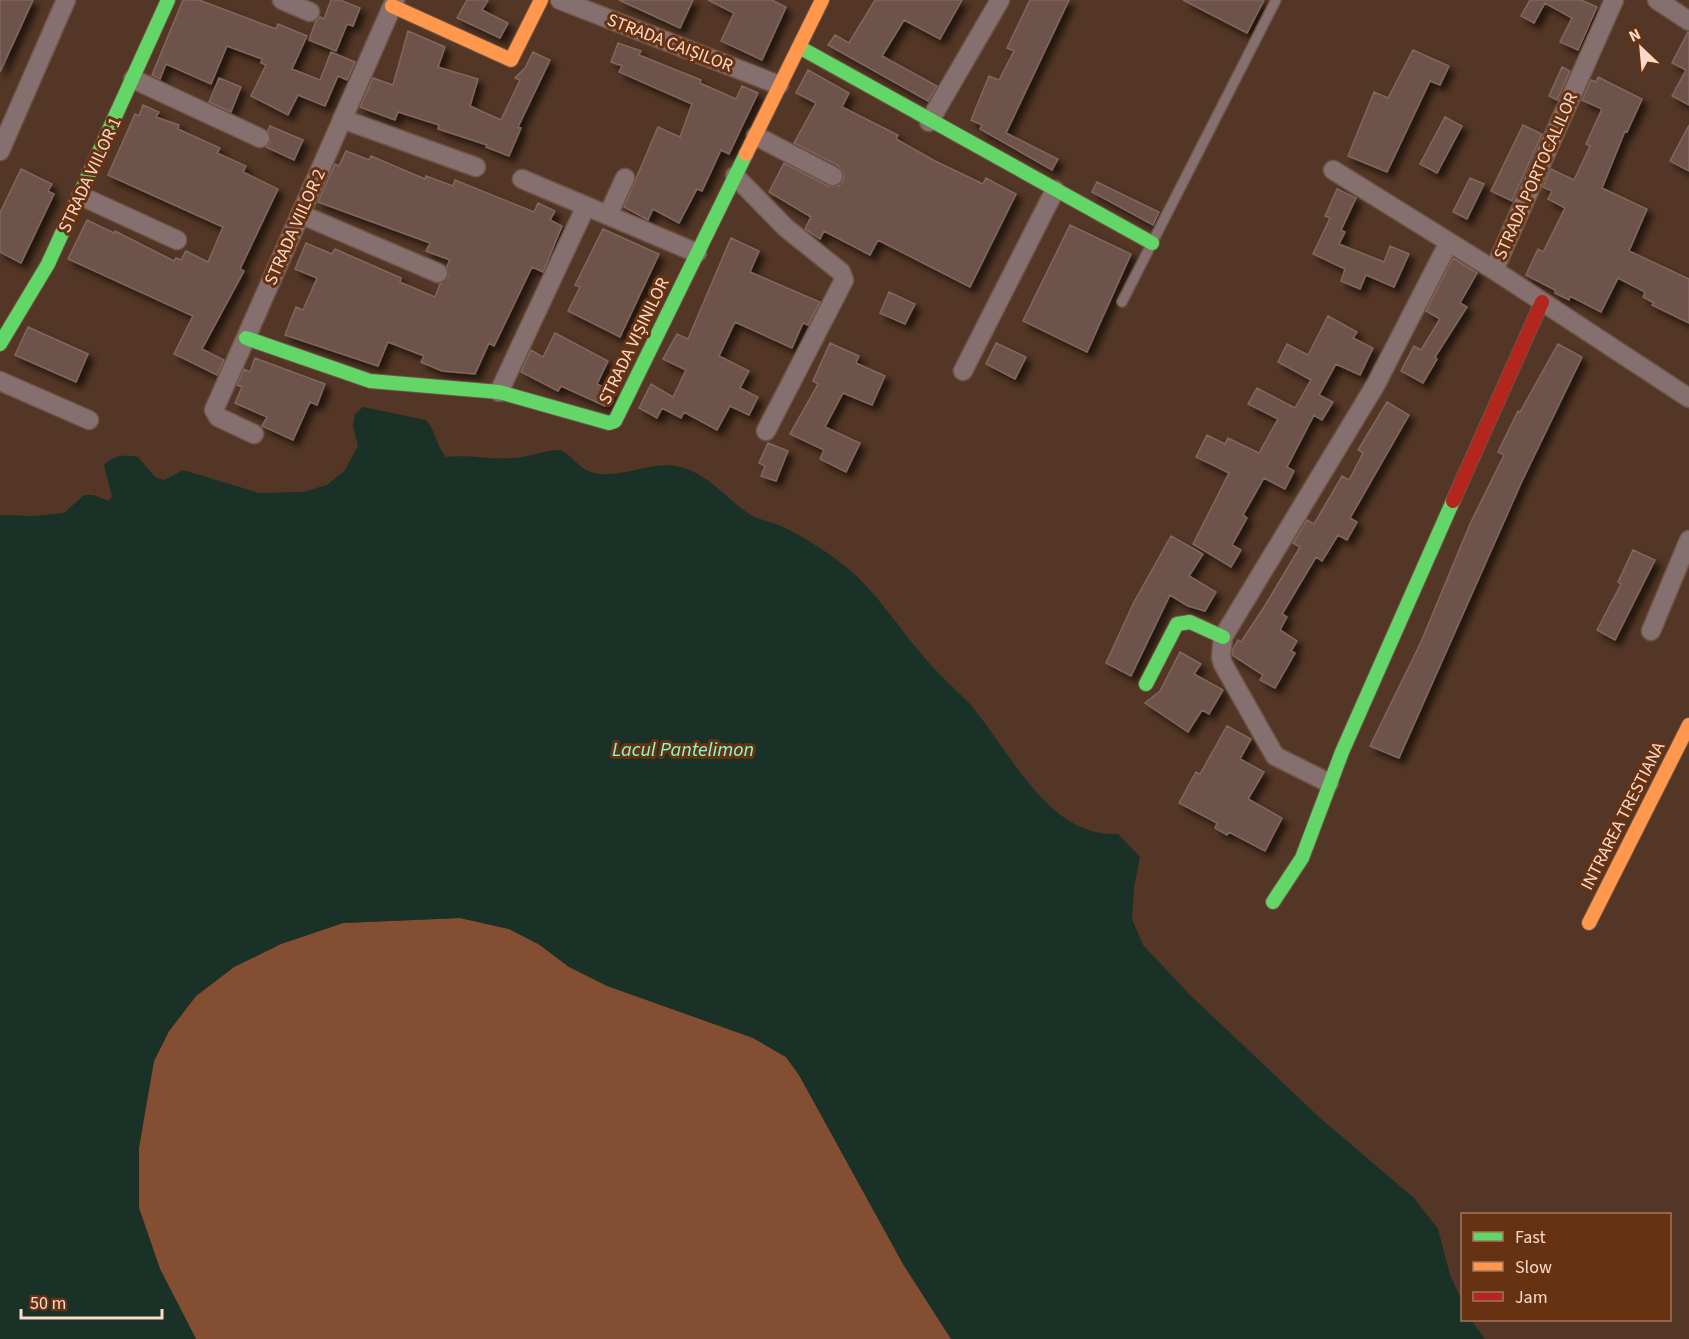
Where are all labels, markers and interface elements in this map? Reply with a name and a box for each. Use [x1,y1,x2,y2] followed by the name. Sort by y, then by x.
[604,8,736,78] street label: STRADA CAIȘILOR
[1611,18,1671,78] north arrow
[1625,23,1644,48] text: N
[1488,88,1584,264] street label: STRADA PORTOCALILOR
[52,113,128,237] street label: STRADA VIILOR 1
[258,165,332,289] street label: STRADA VIILOR 2
[592,273,676,409] street label: STRADA VIȘINILOR
[612,736,754,764] water label: Lacul Pantelimon
[1575,737,1671,894] street label: INTRAREA TRESTIANA
[1461,1213,1671,1321] legend
[1515,1225,1546,1250] text: Fast
[1515,1255,1552,1280] text: Slow
[21,1282,162,1320] scale bar
[1515,1285,1548,1310] text: Jam
[30,1291,66,1316] text: 50 m

